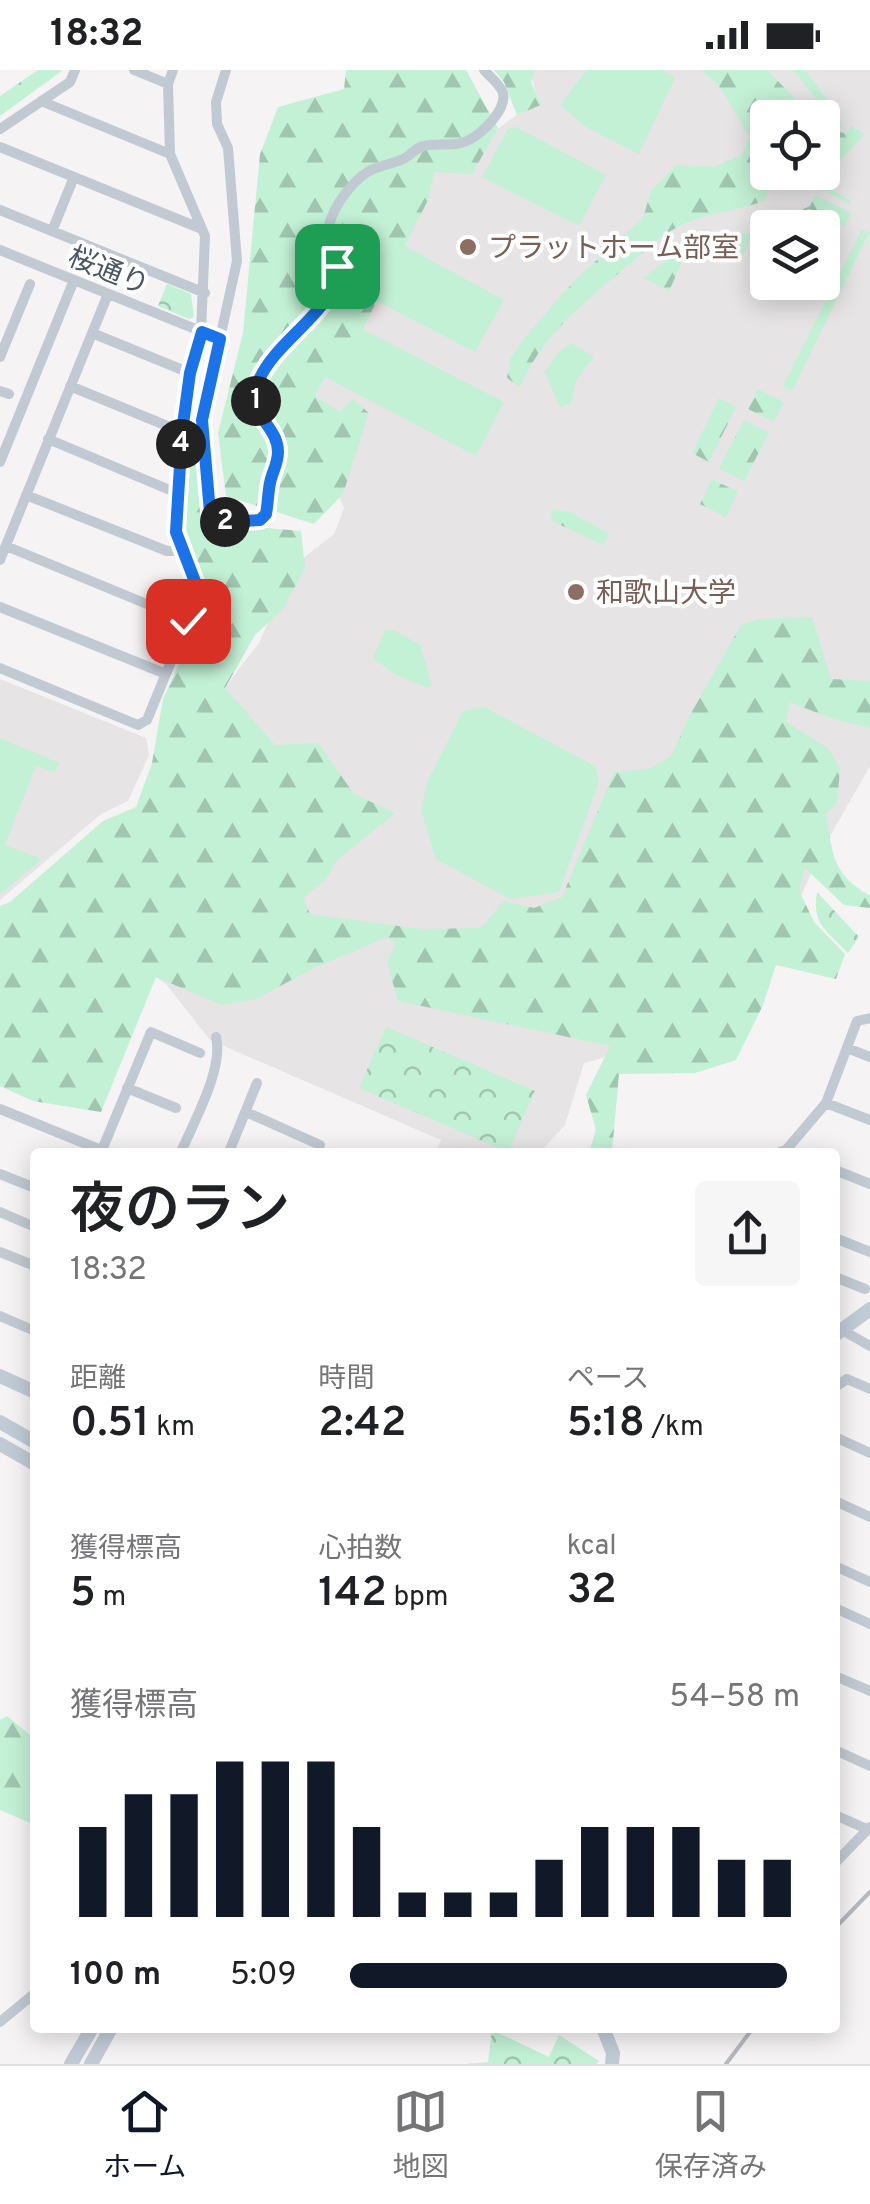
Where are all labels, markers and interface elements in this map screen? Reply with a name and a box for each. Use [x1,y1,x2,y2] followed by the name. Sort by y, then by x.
[50,11,144,60] text: 18:32
[750,100,840,300] map controls
[750,100,840,190] button: locate
[750,210,840,300] button: layers
[295,224,380,309] pin
[488,232,739,268] place label: プラットホーム部室
[457,236,479,258] marker: プラットホーム部室
[310,239,365,294] icon: arrive
[62,240,154,305] street label: 桜通り
[231,376,281,426] pin: 1
[250,383,262,419] text: 1
[156,419,206,469] pin: 4
[172,426,190,462] text: 4
[200,497,250,547] pin: 2
[216,504,234,540] text: 2
[596,577,736,613] place label: 和歌山大学
[146,579,231,664] pin
[565,581,587,603] marker: 和歌山大学
[161,594,216,649] icon: check
[70,1178,290,1248] text: 夜のラン
[695,1181,800,1286] button: share
[70,1251,147,1291] text: 18:32
[70,1362,126,1398] text: 距離
[318,1362,374,1398] text: 時間
[567,1362,649,1398] text: ペース
[70,1398,150,1451] text: 0.51
[318,1398,406,1451] text: 2:42
[567,1398,645,1451] text: 5:18
[150,1410,195,1446] text: km
[645,1410,704,1446] text: /km
[567,1529,616,1565] text: kcal
[70,1532,182,1568] text: 獲得標高
[318,1532,402,1568] text: 心拍数
[567,1565,617,1618] text: 32
[70,1568,96,1621] text: 5
[318,1568,387,1621] text: 142
[96,1580,126,1616] text: m
[387,1580,448,1616] text: bpm
[669,1678,800,1718] text: 54–58 m
[70,1687,198,1727] text: 獲得標高
[70,1956,161,1996] text: 100 m
[230,1956,297,1996] text: 5:09
[103,2084,186,2187] tab: ホーム
[393,2084,449,2187] tab: 地図
[655,2084,767,2187] tab: 保存済み

